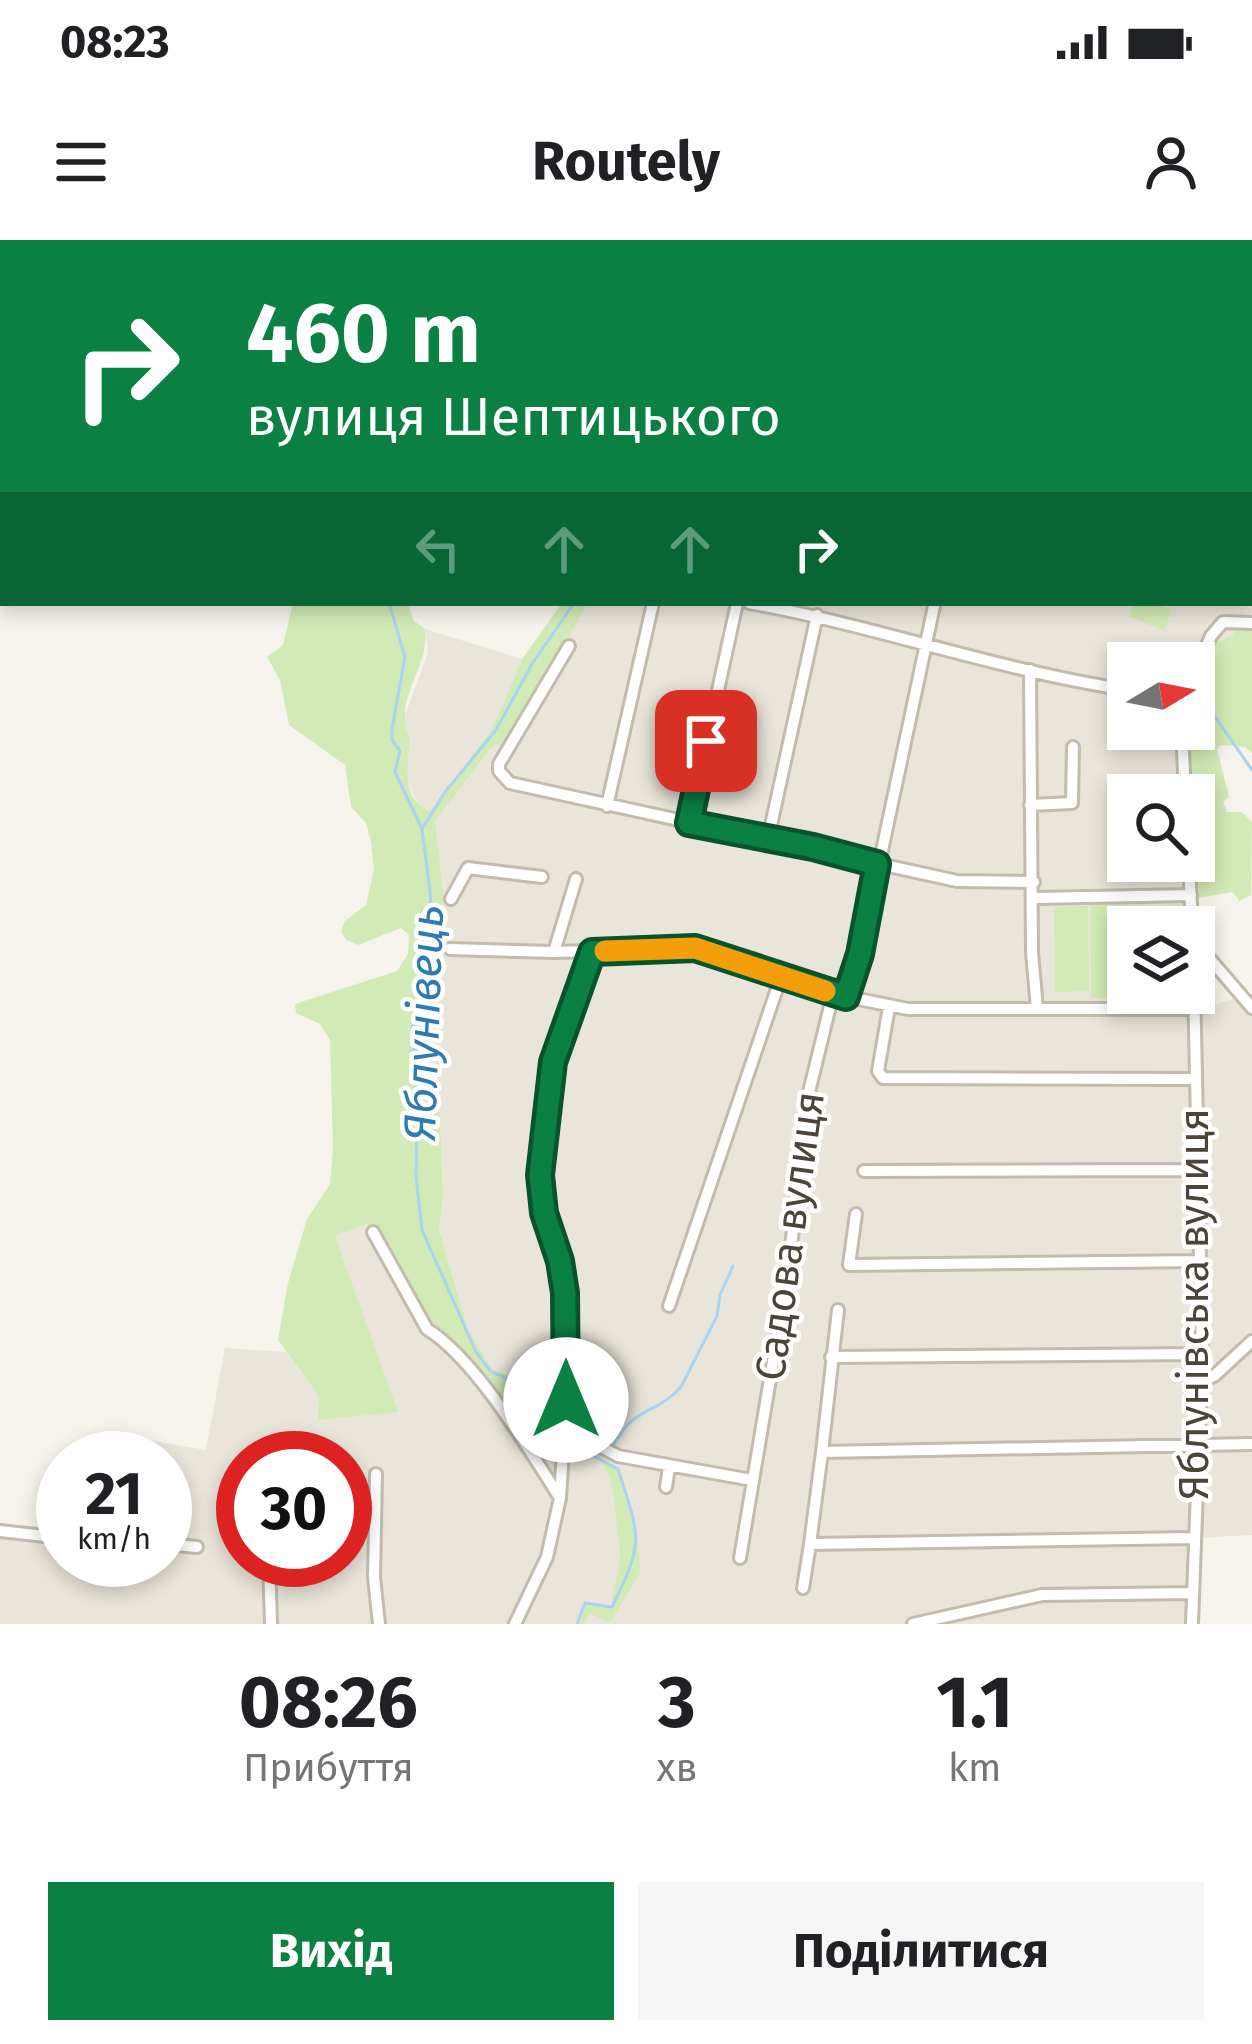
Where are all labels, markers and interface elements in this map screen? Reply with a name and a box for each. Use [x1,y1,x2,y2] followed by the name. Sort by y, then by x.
[60,15,170,69] text: 08:23
[48,129,114,195] icon: menu
[1138,129,1204,195] icon: person
[532,130,720,194] text: Routely
[246,283,481,384] text: 460 m
[48,288,204,444] icon: right
[246,385,781,449] text: вулиця Шептицького
[405,516,471,582] icon: left
[531,516,597,582] icon: ahead
[657,516,723,582] icon: ahead
[783,516,849,582] icon: right
[1107,642,1215,750] north arrow
[1107,642,1215,1014] map controls
[655,690,757,792] pin
[673,708,739,774] icon: arrive
[1107,774,1215,882] button: search
[393,904,455,1143] water label: Яблунівець
[1107,906,1215,1014] button: layers
[745,1088,835,1384] street label: Садова вулиця
[1169,1108,1219,1500] street label: Яблунівська вулиця
[503,1337,629,1463] position arrow
[216,1431,372,1587] speed limit sign: 30
[85,1458,143,1530] text: 21
[77,1521,151,1557] text: km/h
[239,1660,418,1746] text: 08:26
[658,1660,696,1746] text: 3
[936,1660,1013,1746] text: 1.1
[243,1745,414,1791] text: Прибуття
[657,1745,698,1791] text: хв
[948,1745,1001,1791] text: km
[48,1882,614,2020] button: Вихід
[638,1882,1204,2020] button: Поділитися

